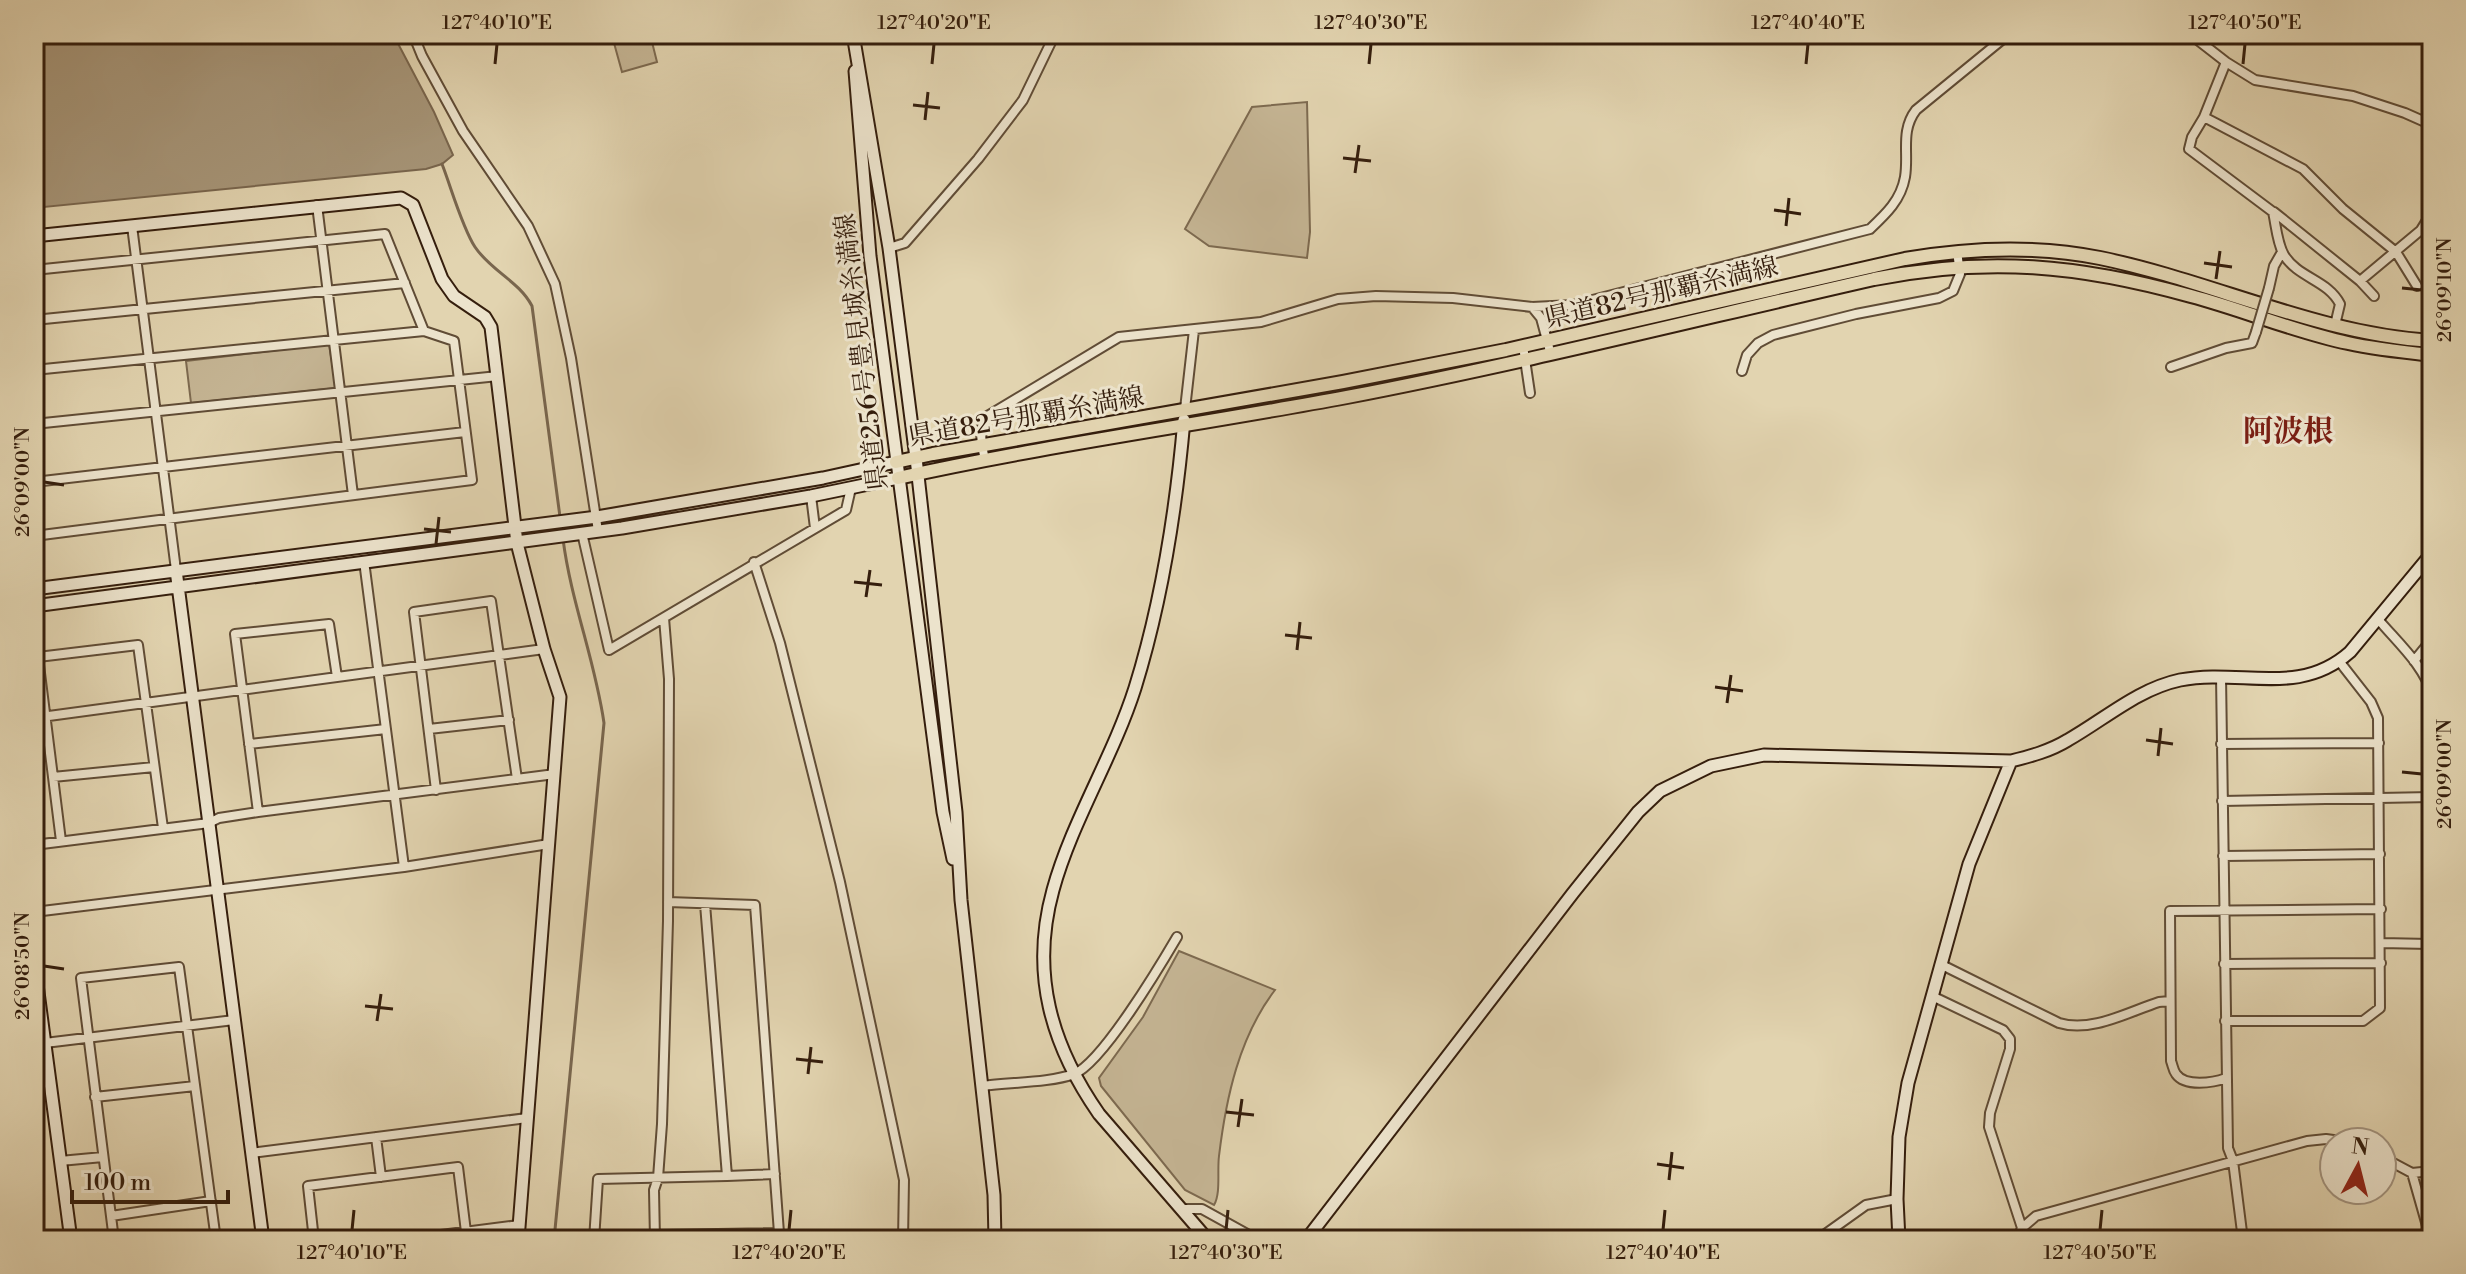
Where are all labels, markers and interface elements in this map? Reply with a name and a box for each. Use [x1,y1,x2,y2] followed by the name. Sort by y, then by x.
[442,11,552,36] text: 127°40'10"E
[877,11,991,36] text: 127°40'20"E
[1314,11,1428,36] text: 127°40'30"E
[1751,11,1865,36] text: 127°40'40"E
[2188,11,2302,36] text: 127°40'50"E
[829,212,895,492] street label: 県道256号豊見城糸満線
[2433,238,2458,342] text: 26°09'10"N
[1541,251,1781,335] street label: 県道82号那覇糸満線
[906,380,1147,453] street label: 県道82号那覇糸満線
[2243,413,2333,451] district label: 阿波根
[11,427,36,537] text: 26°09'00"N
[2433,719,2458,829] text: 26°09'00"N
[11,912,36,1020] text: 26°08'50"N
[2318,1126,2398,1206] north arrow
[2350,1133,2371,1162] text: N
[72,1154,228,1204] scale bar
[84,1168,151,1198] text: 100 m
[297,1241,407,1266] text: 127°40'10"E
[732,1241,846,1266] text: 127°40'20"E
[1169,1241,1283,1266] text: 127°40'30"E
[1606,1241,1720,1266] text: 127°40'40"E
[2043,1241,2157,1266] text: 127°40'50"E

